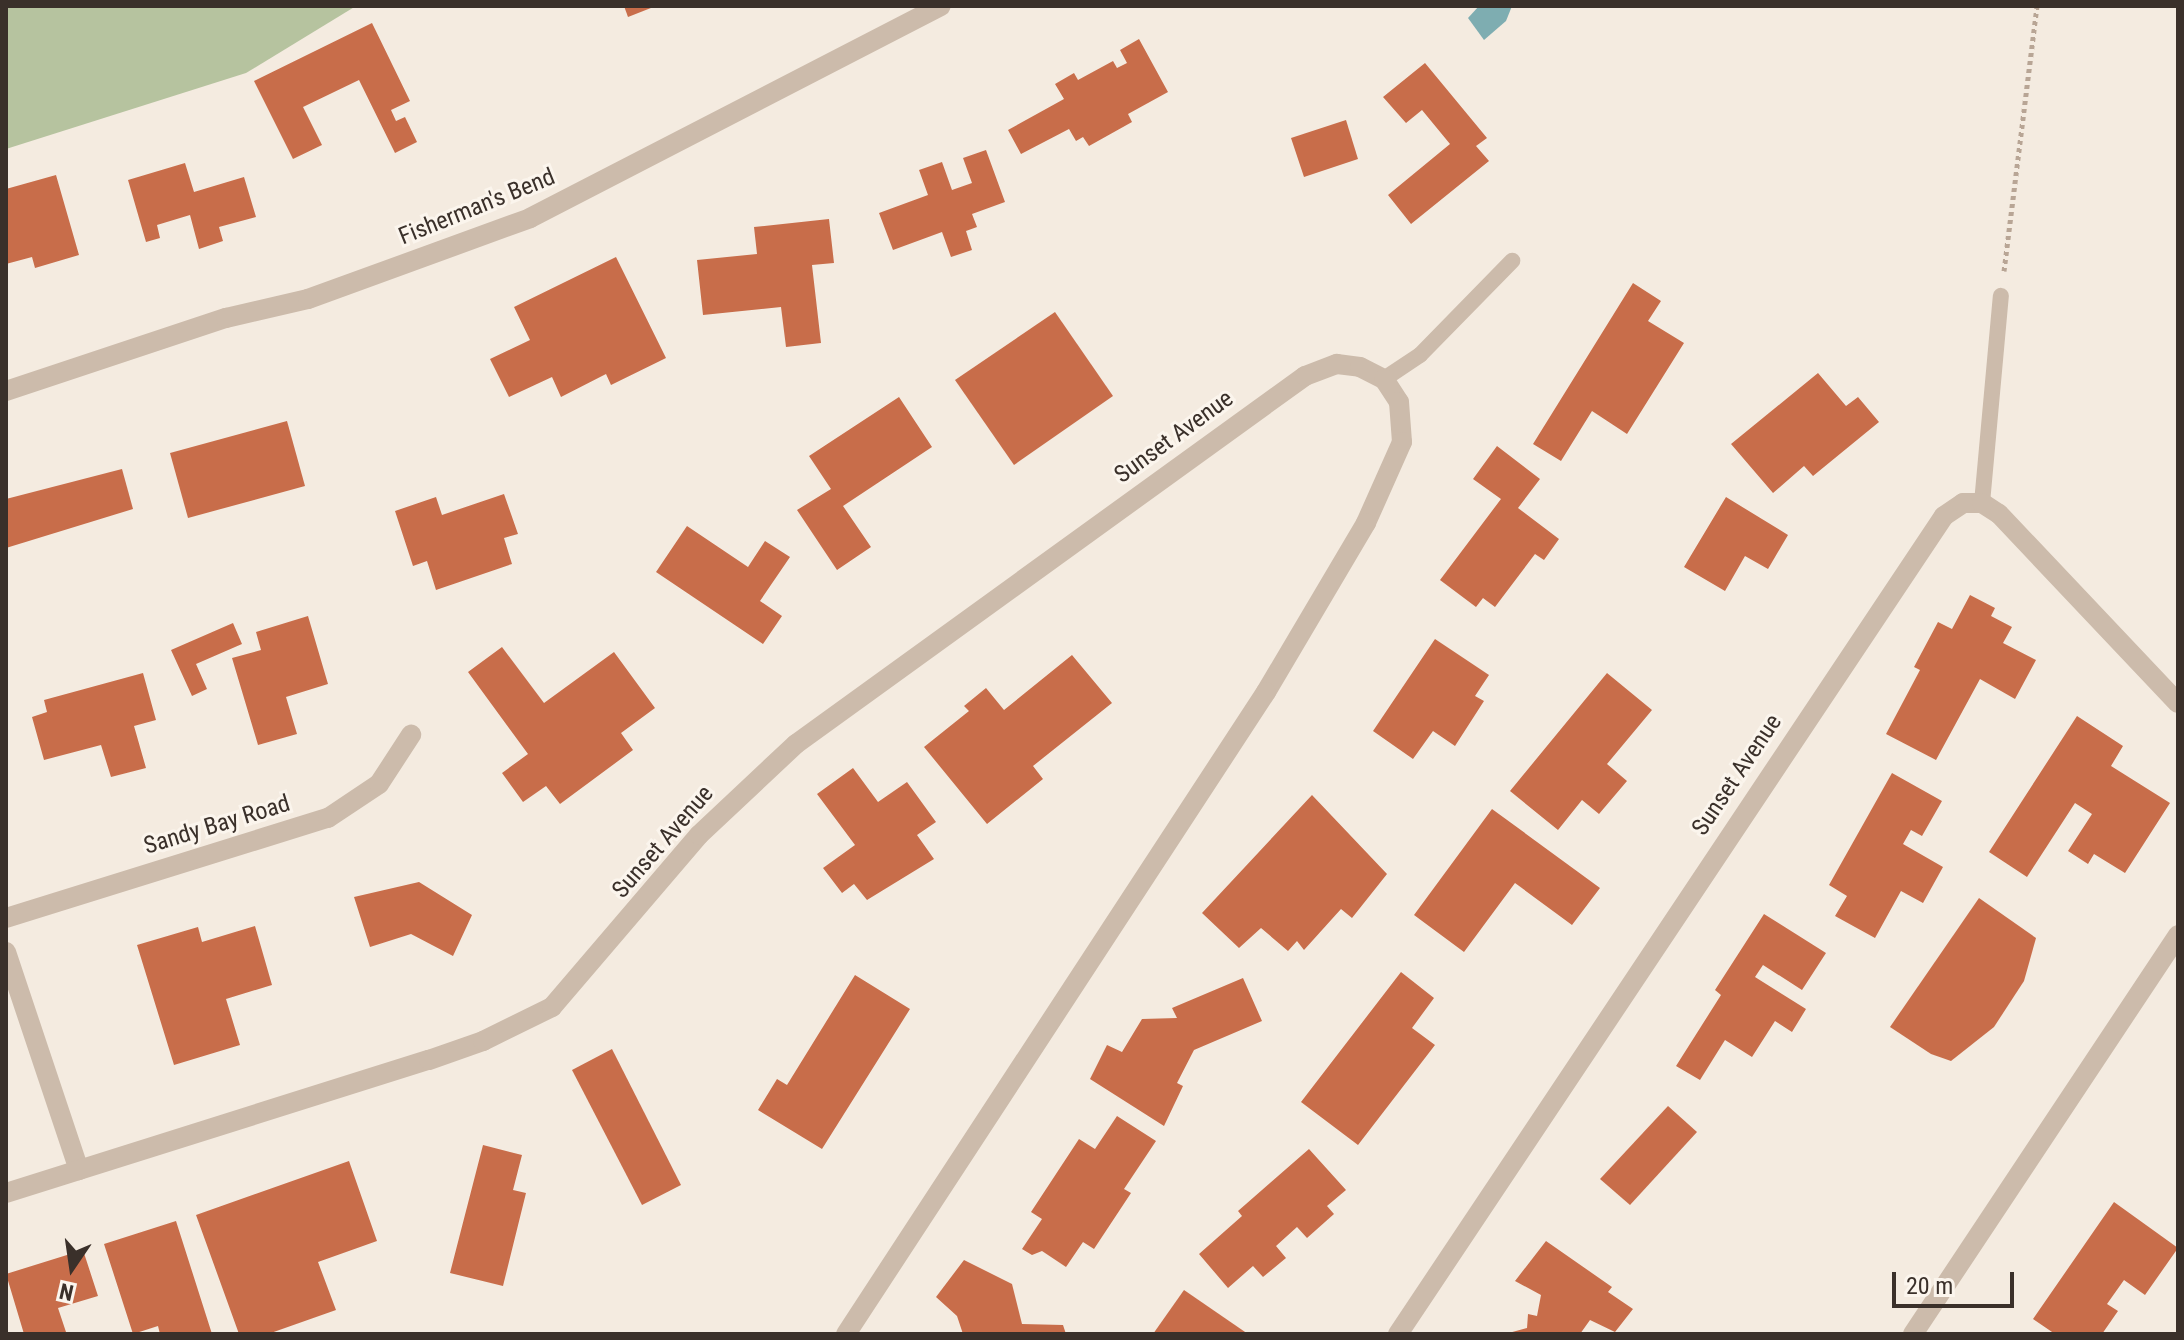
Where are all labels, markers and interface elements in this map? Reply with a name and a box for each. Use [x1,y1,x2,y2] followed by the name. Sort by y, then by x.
[395,163,559,251] street label: Fisherman's Bend
[1109,384,1239,490] street label: Sunset Avenue
[1686,709,1788,841] street label: Sunset Avenue
[606,780,720,904] street label: Sunset Avenue
[141,789,293,861] street label: Sandy Bay Road
[32,1228,112,1308] north arrow
[1896,1256,2018,1306] scale bar
[1906,1272,1953,1300] text: 20 m
[57,1278,76,1306] text: N

